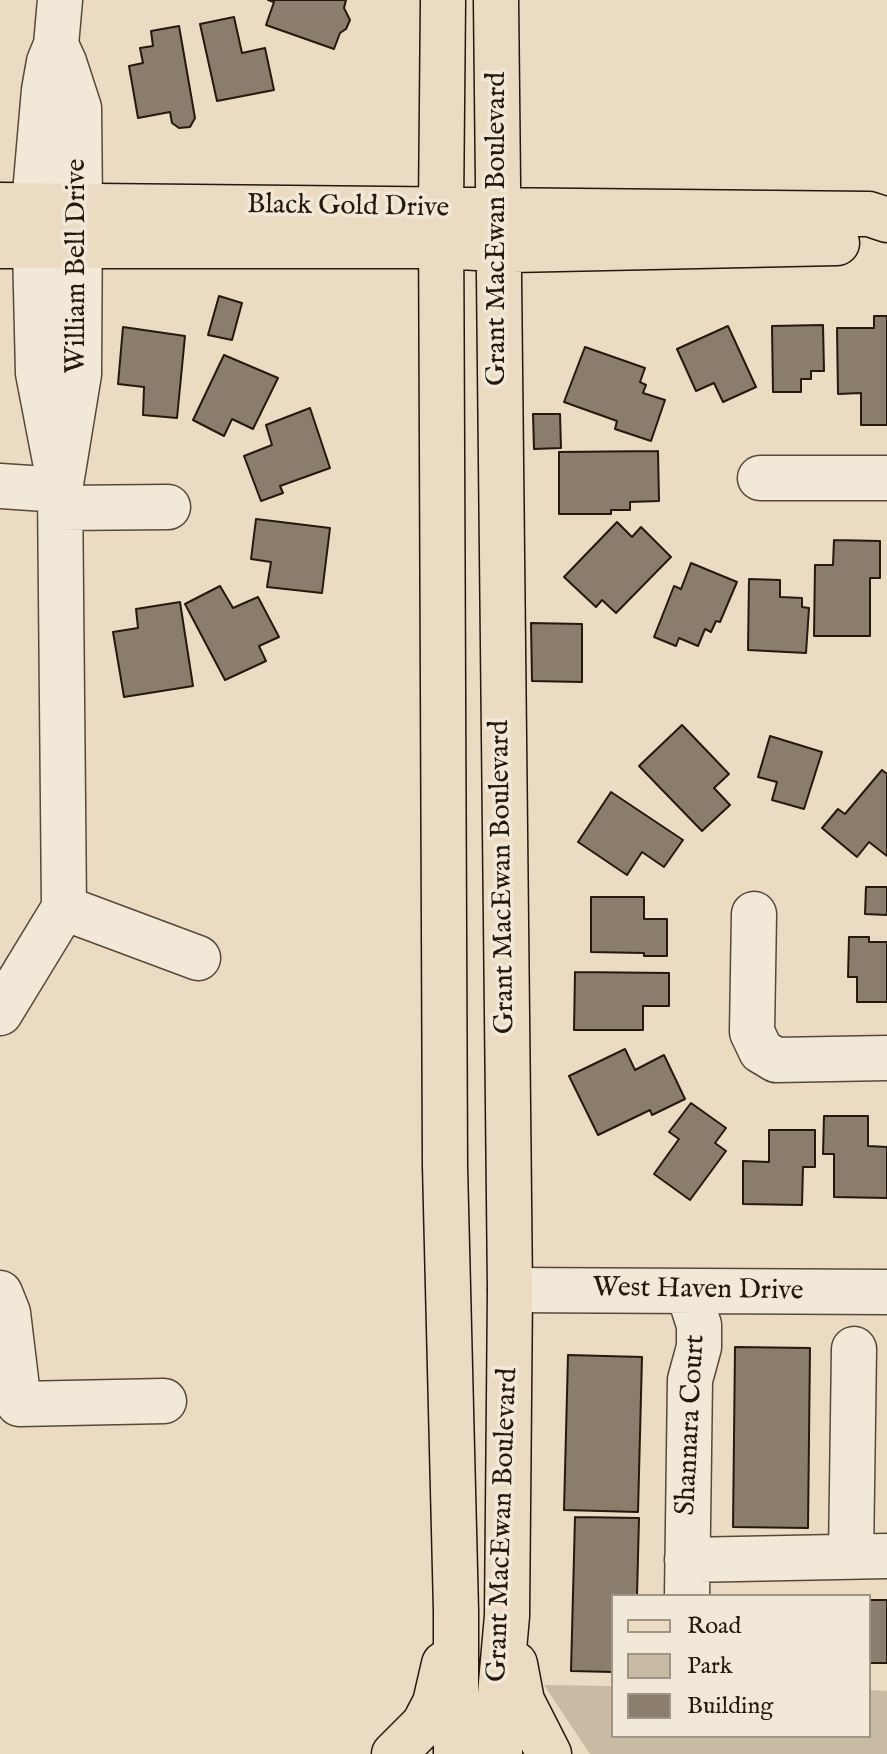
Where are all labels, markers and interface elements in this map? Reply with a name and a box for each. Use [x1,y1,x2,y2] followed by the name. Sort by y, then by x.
[481,72,515,386] street label: Grant MacEwan Boulevard
[61,159,95,373] street label: William Bell Drive
[246,189,450,227] street label: Black Gold Drive
[484,720,524,1034] street label: Grant MacEwan Boulevard
[592,1272,804,1310] street label: West Haven Drive
[670,1334,714,1516] street label: Shannara Court
[482,1367,526,1683] street label: Grant MacEwan Boulevard
[611,1594,871,1738] legend
[687,1611,741,1642] text: Road
[687,1651,733,1682] text: Park
[687,1691,773,1722] text: Building

